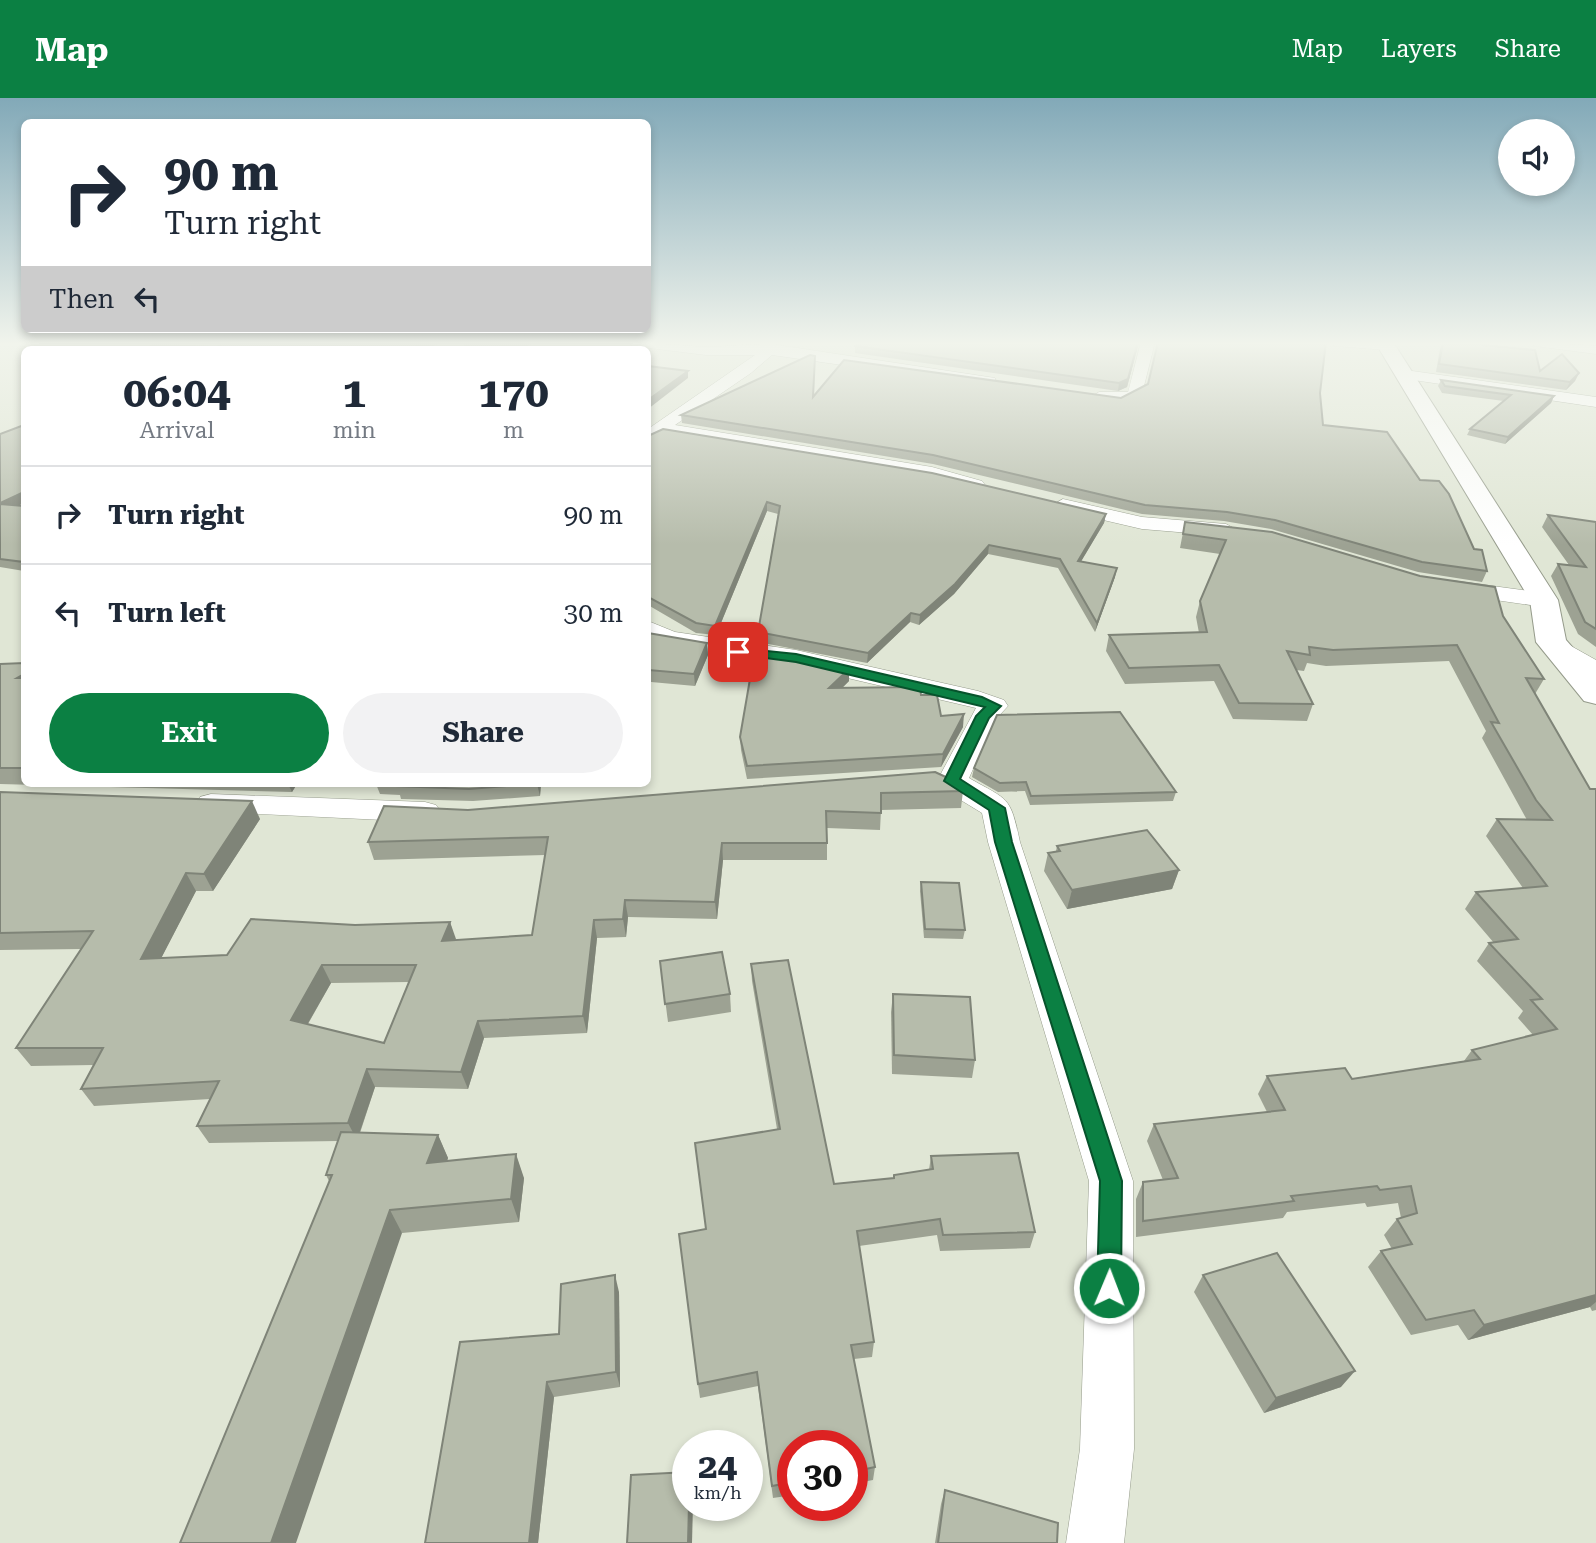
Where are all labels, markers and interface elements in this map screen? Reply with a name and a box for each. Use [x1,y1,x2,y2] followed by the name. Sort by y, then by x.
[35,30,109,69] text: Map
[1292,35,1343,63] text: Map
[1381,35,1457,63] text: Layers
[1495,35,1561,63] text: Share
[1498,119,1575,196] map controls
[1498,119,1575,196] button: sound
[164,145,279,202] text: 90 m
[49,147,140,238] icon: right
[164,204,321,242] text: Turn right
[128,280,166,318] icon: left
[49,284,114,314] text: Then
[123,368,230,417] text: 06:04
[343,368,366,417] text: 1
[478,368,549,417] text: 170
[139,417,214,444] text: Arrival
[333,417,376,444] text: min
[503,417,524,444] text: m
[49,496,87,534] icon: right
[108,500,244,530] text: Turn right
[564,500,623,530] text: 90 m
[49,594,87,632] icon: left
[108,598,226,628] text: Turn left
[564,598,623,628] text: 30 m
[708,622,768,682] pin
[719,633,757,671] icon: arrive
[49,693,329,773] button: Exit
[343,693,623,773] button: Share
[1072,1251,1146,1325] position arrow
[777,1430,868,1521] speed limit sign: 30
[698,1446,737,1487] text: 24
[693,1482,742,1503] text: km/h

